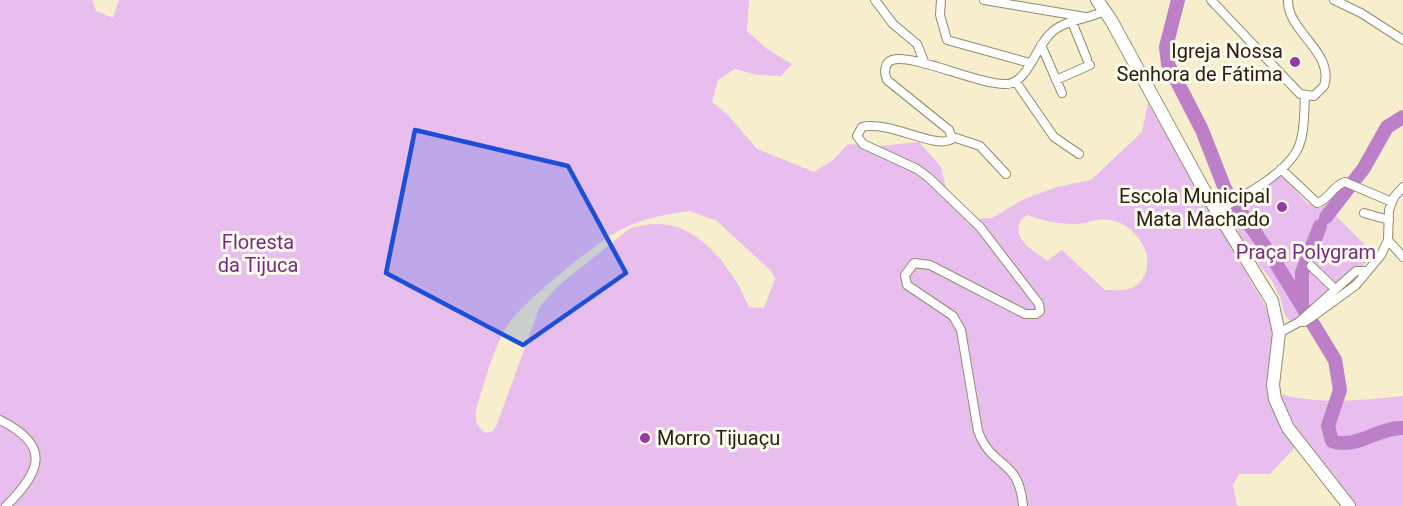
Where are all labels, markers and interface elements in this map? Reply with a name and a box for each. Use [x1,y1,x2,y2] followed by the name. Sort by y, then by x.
[1117,39,1283,86] place label: Igreja Nossa Senhora de Fátima
[1288,55,1302,69] marker: Igreja Nossa Senhora de Fátima
[1119,184,1270,231] place label: Escola Municipal Mata Machado
[1275,200,1289,214] marker: Escola Municipal Mata Machado
[218,230,298,277] park label: Floresta da Tijuca
[1236,240,1376,264] park label: Praça Polygram
[657,426,780,450] place label: Morro Tijuaçu
[638,431,652,445] marker: Morro Tijuaçu

